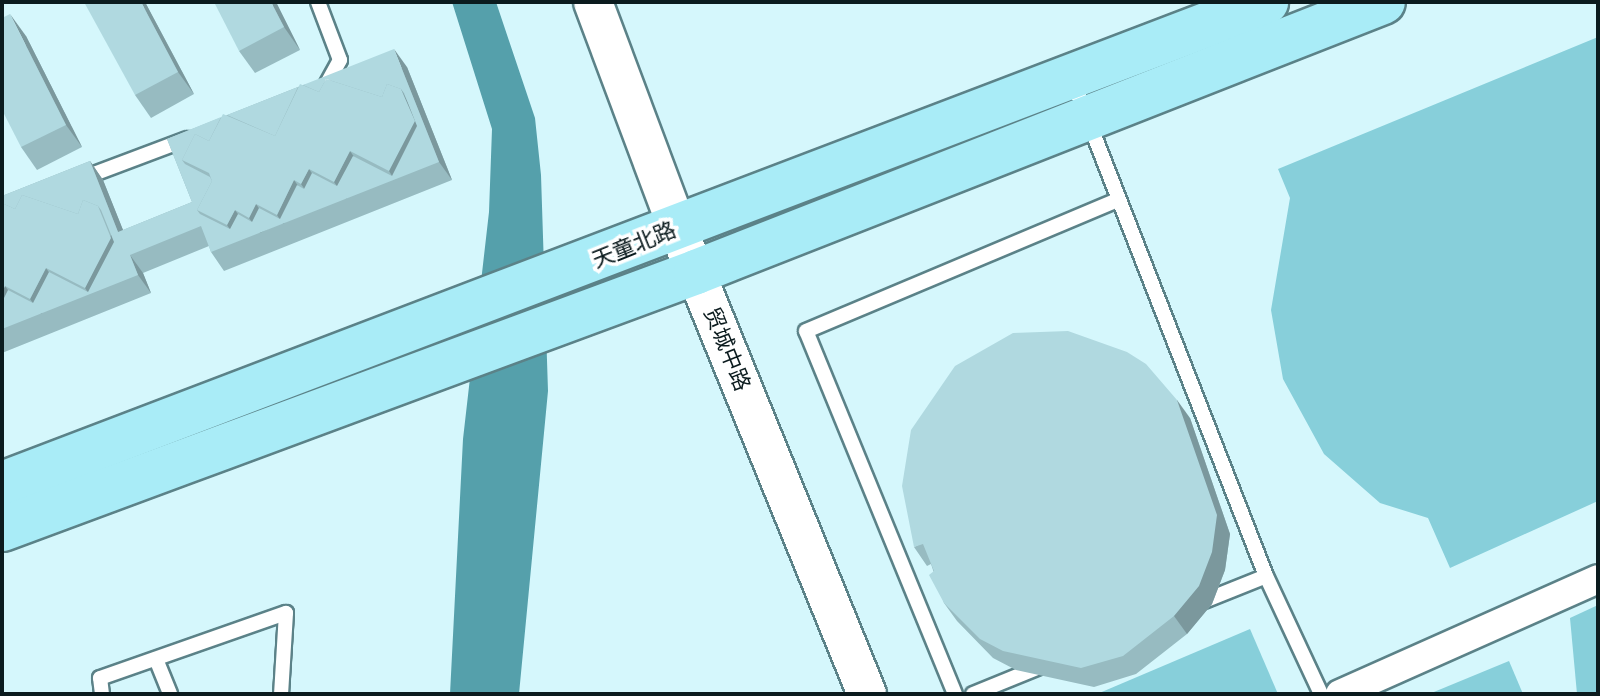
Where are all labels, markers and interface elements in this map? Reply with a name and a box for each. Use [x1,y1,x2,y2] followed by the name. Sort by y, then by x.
[588,216,680,274] street label: 天童北路
[698,303,756,395] street label: 贸城中路

